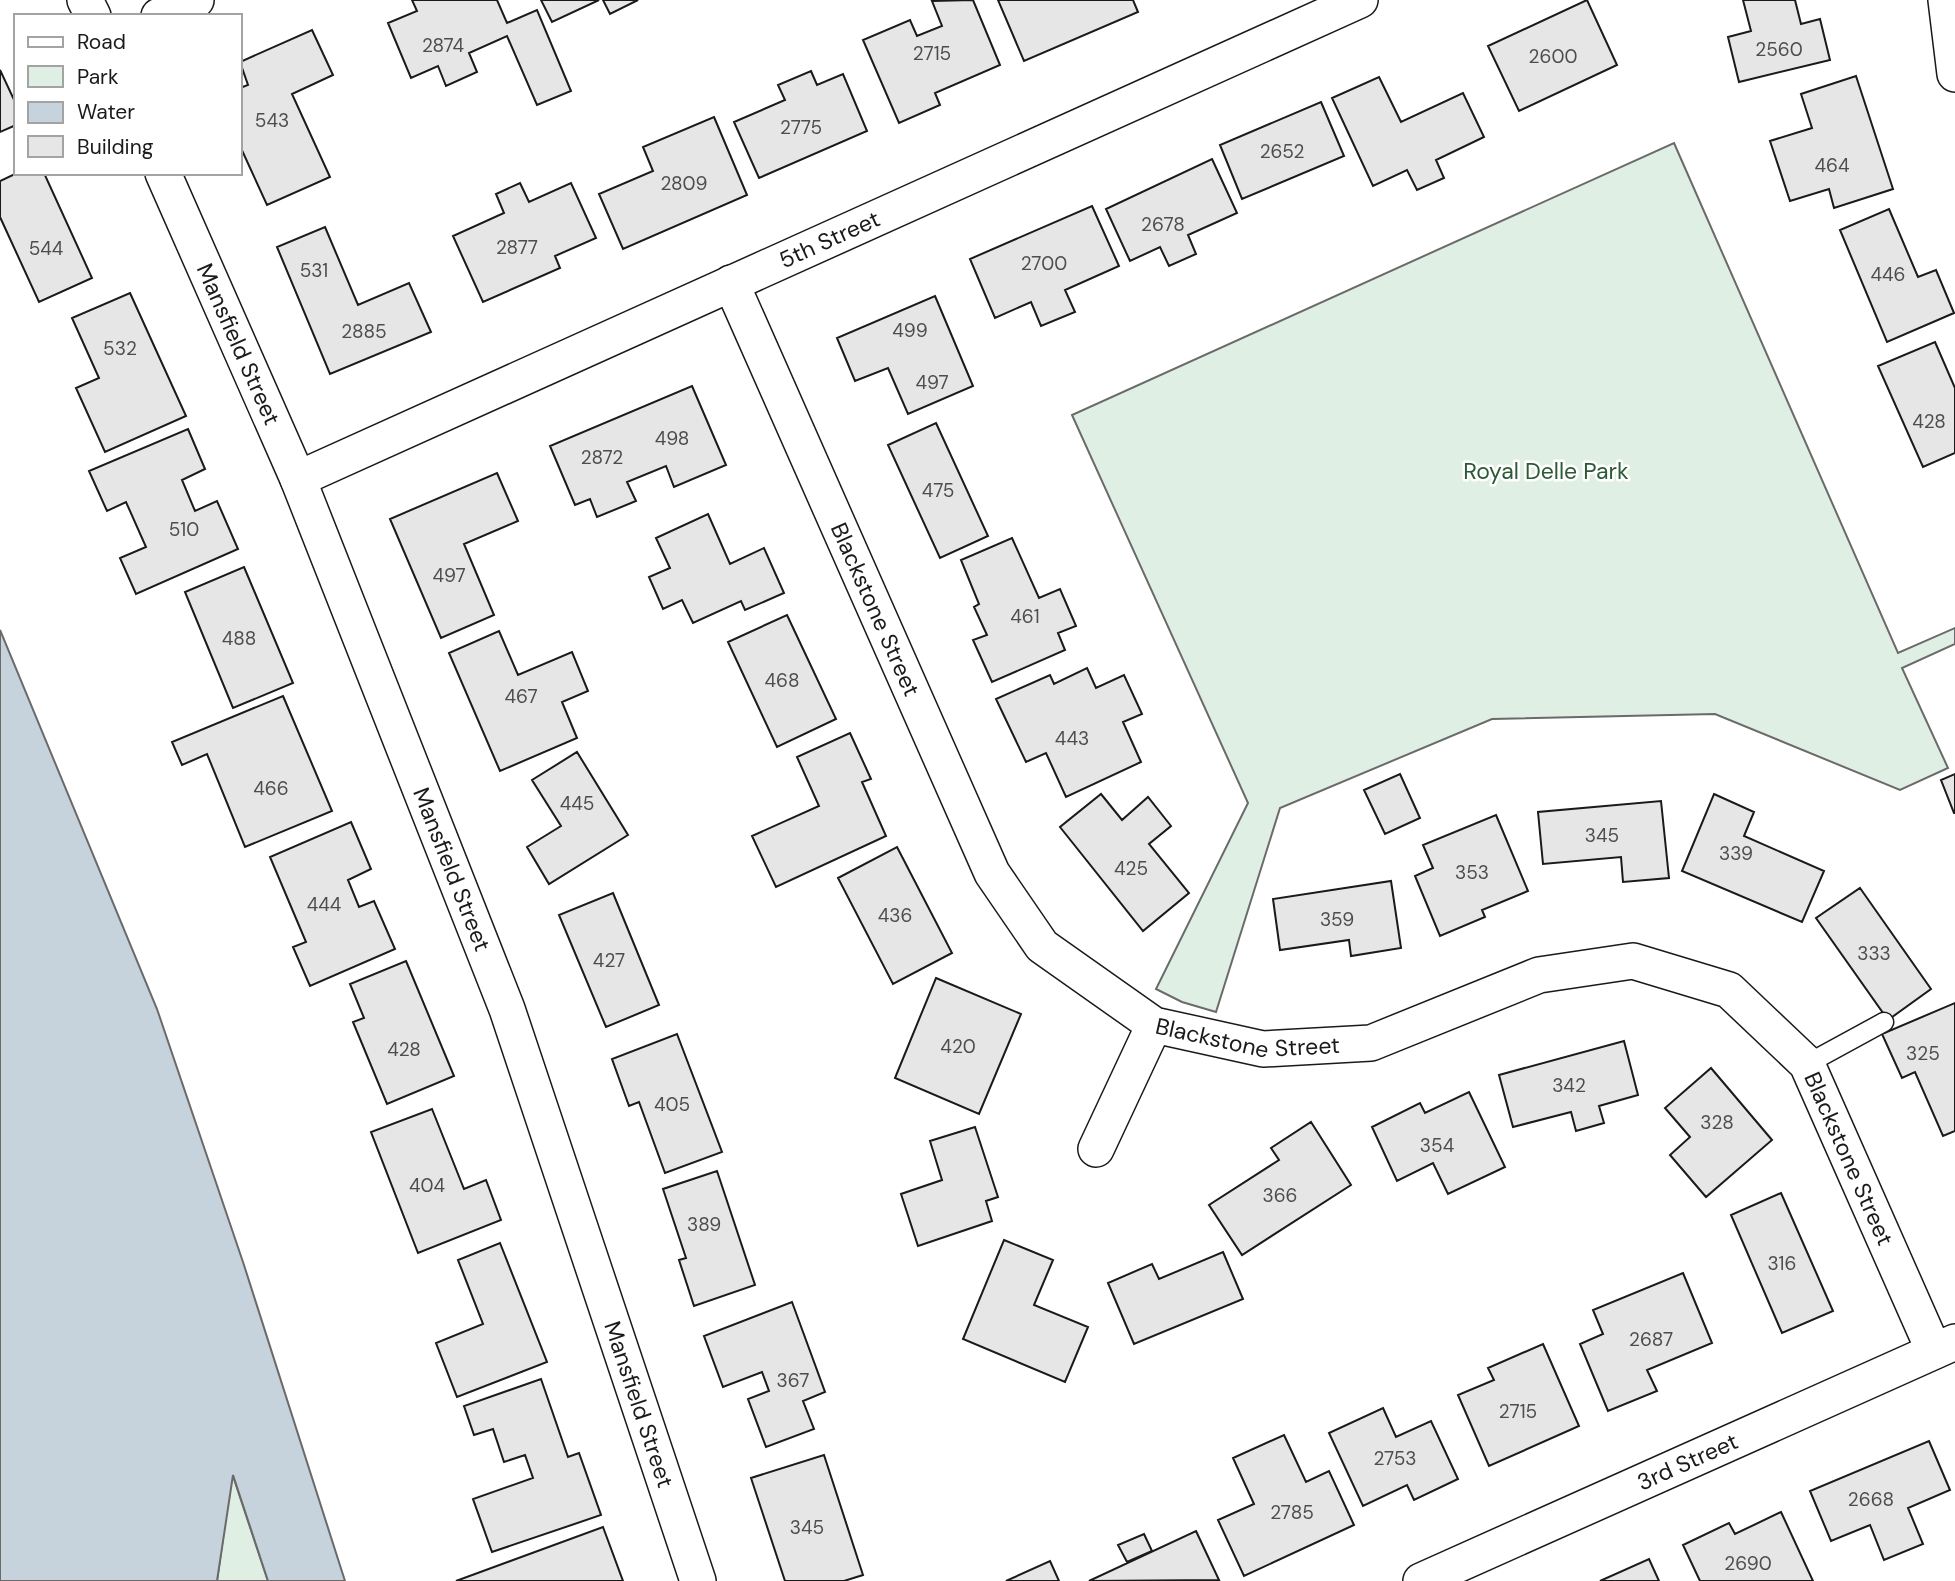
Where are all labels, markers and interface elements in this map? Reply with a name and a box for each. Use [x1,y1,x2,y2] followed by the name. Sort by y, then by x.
[14,14,242,175] legend
[77,28,126,56] text: Road
[422,33,464,58] house number: 2874
[1755,37,1803,62] house number: 2560
[913,41,951,66] house number: 2715
[1529,44,1577,69] house number: 2600
[77,63,119,91] text: Park
[77,98,135,126] text: Water
[255,108,289,133] house number: 543
[780,115,822,140] house number: 2775
[77,133,154,161] text: Building
[1260,139,1304,164] house number: 2652
[1815,153,1850,178] house number: 464
[660,171,708,196] house number: 2809
[774,203,885,275] street label: 5th Street
[1141,212,1185,237] house number: 2678
[496,235,538,260] house number: 2877
[29,236,63,261] house number: 544
[1021,251,1067,276] house number: 2700
[300,258,328,283] house number: 531
[190,259,287,430] street label: Mansfield Street
[1871,262,1906,287] house number: 446
[892,318,928,343] house number: 499
[341,319,387,344] house number: 2885
[103,336,137,361] house number: 532
[915,370,949,395] house number: 497
[1912,409,1946,434] house number: 428
[655,426,689,451] house number: 498
[581,445,623,470] house number: 2872
[1463,456,1629,486] park label: Royal Delle Park
[922,478,954,503] house number: 475
[169,517,199,542] house number: 510
[824,518,927,701] street label: Blackstone Street
[432,563,466,588] house number: 497
[1010,604,1040,629] house number: 461
[222,626,256,651] house number: 488
[764,668,800,693] house number: 468
[504,684,538,709] house number: 467
[1055,726,1089,751] house number: 443
[253,776,289,801] house number: 466
[406,783,498,956] street label: Mansfield Street
[560,791,594,816] house number: 445
[1585,823,1619,848] house number: 345
[1719,841,1753,866] house number: 339
[1114,856,1148,881] house number: 425
[1455,860,1489,885] house number: 353
[307,892,341,917] house number: 444
[878,903,912,928] house number: 436
[1320,907,1354,932] house number: 359
[1857,941,1891,966] house number: 333
[593,948,625,973] house number: 427
[1153,1011,1341,1065] street label: Blackstone Street
[940,1034,976,1059] house number: 420
[387,1037,421,1062] house number: 428
[1906,1041,1940,1066] house number: 325
[1797,1067,1900,1250] street label: Blackstone Street
[1552,1073,1586,1098] house number: 342
[654,1092,690,1117] house number: 405
[1700,1110,1734,1135] house number: 328
[1420,1133,1454,1158] house number: 354
[409,1173,445,1198] house number: 404
[1262,1183,1298,1208] house number: 366
[687,1212,721,1237] house number: 389
[1768,1251,1796,1276] house number: 316
[597,1317,681,1491] street label: Mansfield Street
[1629,1327,1673,1352] house number: 2687
[777,1368,809,1393] house number: 367
[1499,1399,1537,1424] house number: 2715
[1632,1426,1743,1497] street label: 3rd Street
[1373,1446,1417,1471] house number: 2753
[1848,1487,1894,1512] house number: 2668
[1270,1500,1314,1525] house number: 2785
[790,1515,824,1540] house number: 345
[1724,1551,1772,1576] house number: 2690

